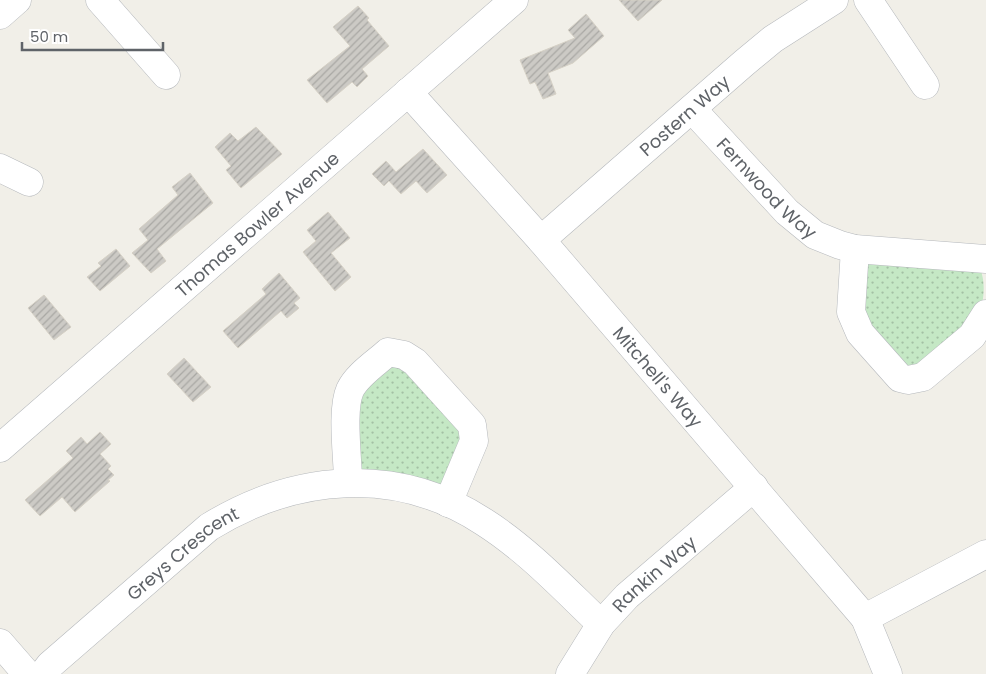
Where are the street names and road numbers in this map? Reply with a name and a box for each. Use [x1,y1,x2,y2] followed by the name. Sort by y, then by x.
[634,69,735,161] street label: Postern Way
[712,132,822,244] street label: Fernwood Way
[170,146,344,302] street label: Thomas Bowler Avenue
[608,321,709,433] street label: Mitchell's Way
[121,500,243,606] street label: Greys Crescent
[606,530,701,617] street label: Rankin Way

